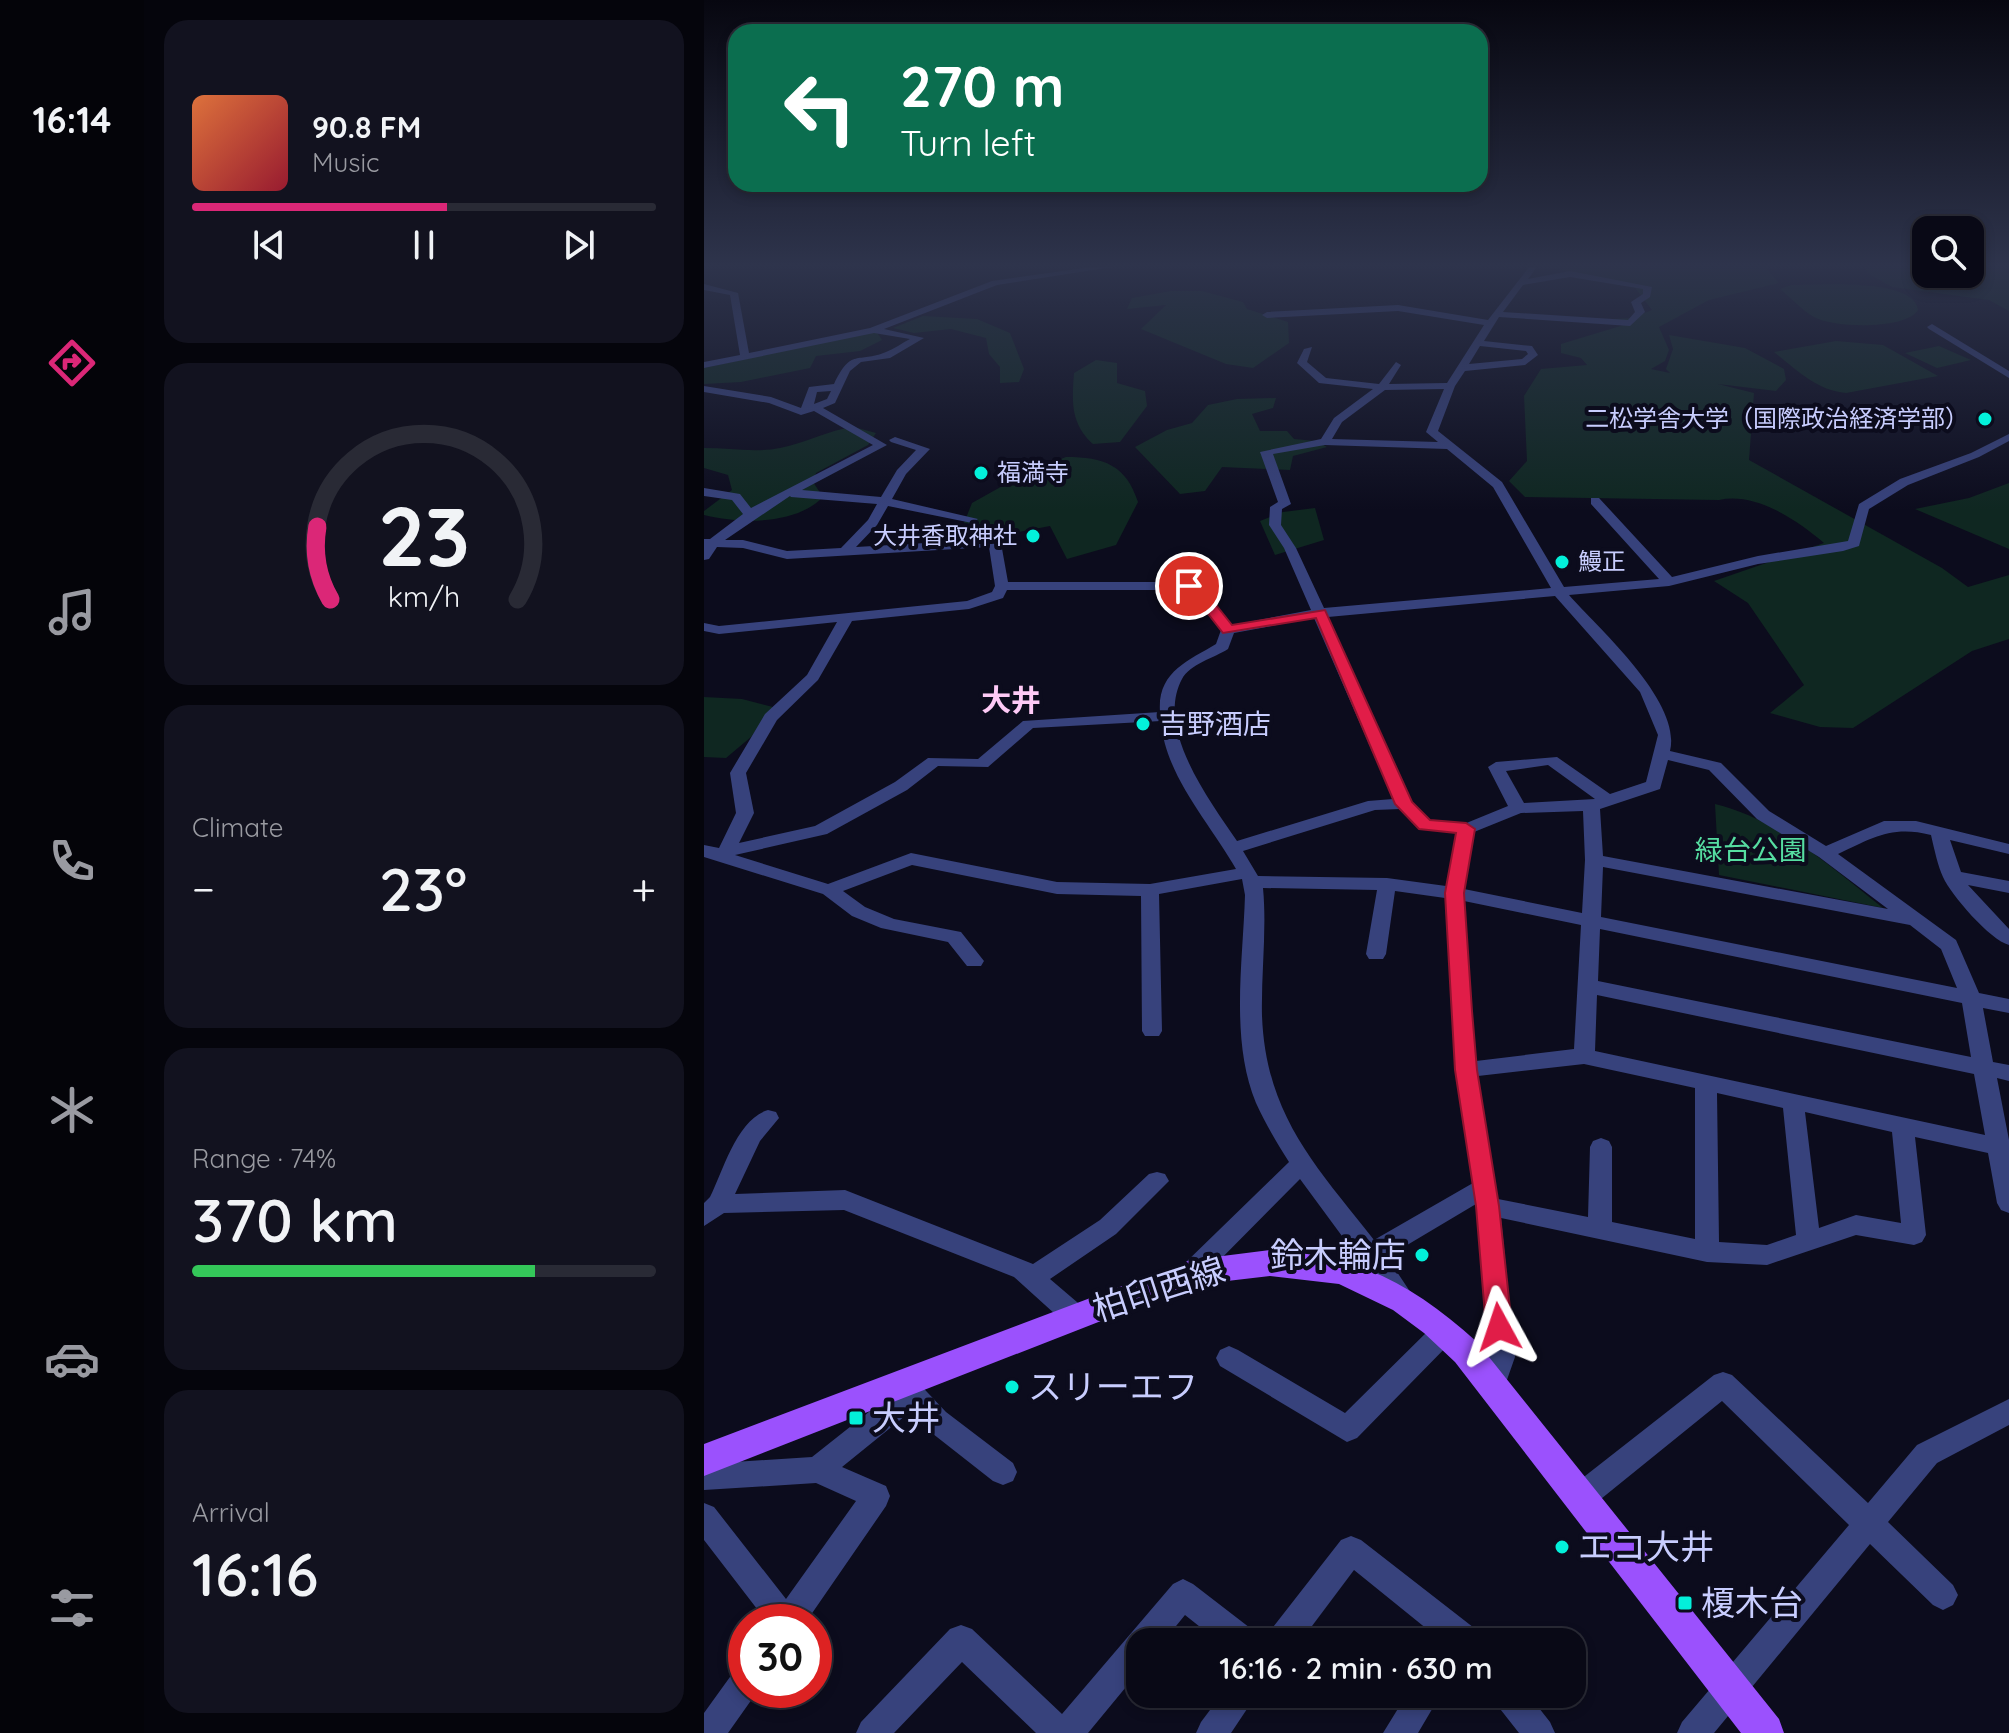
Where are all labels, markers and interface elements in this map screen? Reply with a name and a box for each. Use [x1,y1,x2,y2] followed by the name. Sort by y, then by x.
[900,51,1064,121] text: 270 m
[768,56,872,160] icon: left
[33,97,111,142] text: 16:14
[312,108,421,146] text: 90.8 FM
[900,120,1036,165] text: Turn left
[312,146,380,179] text: Music
[1912,216,1984,288] map controls
[1912,216,1984,288] button: search
[247,223,291,267] icon: previous
[402,223,446,267] icon: pause
[557,223,601,267] icon: next
[44,335,100,391] icon: directions
[1585,403,1969,433] place label: 二松学舎大学（国際政治経済学部）
[1976,410,1994,428] marker: 二松学舎大学（国際政治経済学部）
[997,457,1069,487] place label: 福満寺
[972,464,990,482] marker: 福満寺
[378,482,470,586] text: 23
[873,520,1017,550] place label: 大井香取神社
[1024,527,1042,545] marker: 大井香取神社
[1578,546,1626,576] place label: 鰻正
[1155,552,1223,620] pin
[1553,553,1571,571] marker: 鰻正
[1167,564,1211,608] icon: arrive
[388,578,460,614] text: km/h
[44,584,100,640] icon: music
[981,681,1041,719] district label: 大井
[1159,706,1271,741] place label: 吉野酒店
[1134,715,1152,733] marker: 吉野酒店
[192,811,283,844] text: Climate
[1695,832,1807,867] park label: 緑台公園
[44,833,100,889] icon: phone
[379,851,467,926] text: 23°
[192,861,215,916] text: −
[631,861,656,916] text: +
[44,1082,100,1138] icon: climate
[192,1142,336,1175] text: Range · 74%
[192,1182,398,1257] text: 370 km
[1270,1233,1406,1276] place label: 鈴木輪店
[1413,1246,1431,1264] marker: 鈴木輪店
[1088,1247,1230,1330] street label: 柏印西線
[1457,1285,1541,1369] position arrow
[44,1331,100,1387] icon: car
[1028,1365,1198,1408] place label: スリーエフ
[1003,1378,1021,1396] marker: スリーエフ
[872,1396,940,1439] place label: 大井
[847,1409,865,1427] marker: 大井
[192,1496,270,1529] text: Arrival
[1578,1525,1714,1568] place label: エコ大井
[192,1536,318,1611] text: 16:16
[1553,1538,1571,1556] marker: エコ大井
[44,1580,100,1636] icon: filters
[1701,1581,1803,1624] place label: 榎木台
[1676,1594,1694,1612] marker: 榎木台
[728,1604,832,1708] speed limit sign: 30
[1219,1649,1493,1687] text: 16:16 · 2 min · 630 m

